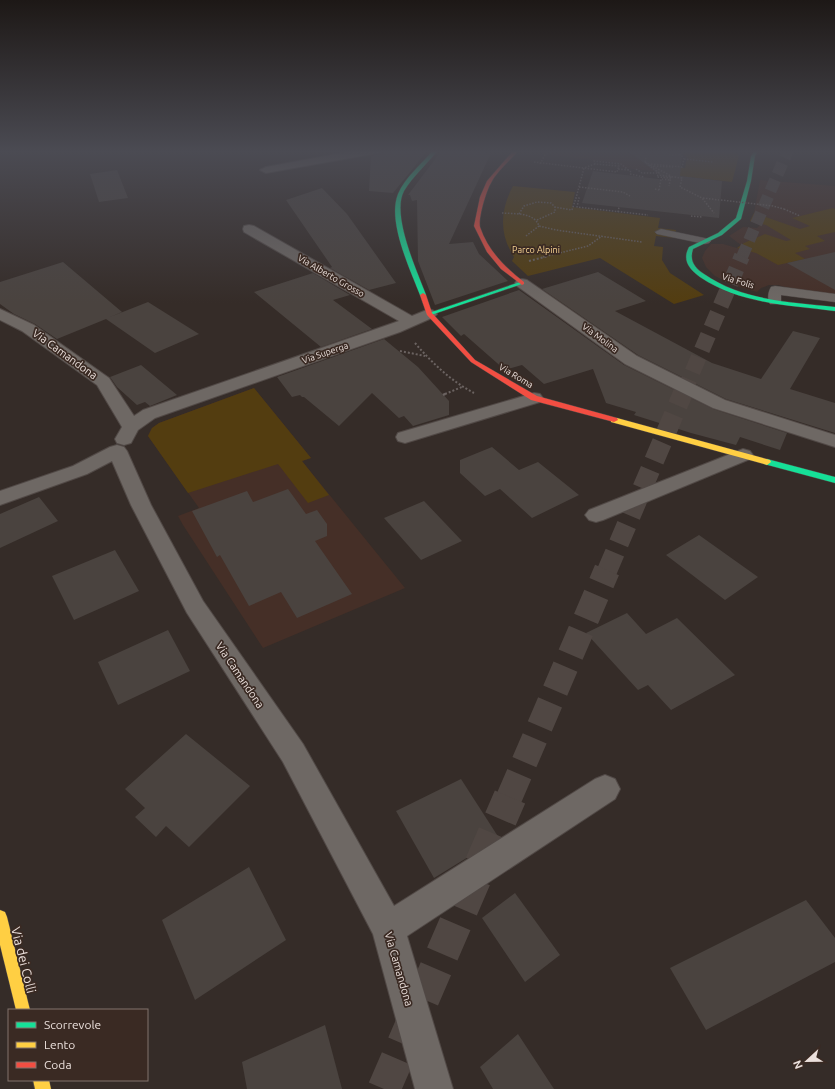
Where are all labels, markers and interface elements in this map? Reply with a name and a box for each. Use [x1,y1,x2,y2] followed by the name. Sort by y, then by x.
[512,245,560,255] park label: Parco Alpini
[296,253,366,299] street label: Via Alberto Grosso
[721,271,755,291] street label: Via Folis
[580,322,620,354] street label: Via Molina
[30,327,100,381] street label: Via Camandona
[301,340,349,366] street label: Via Superga
[497,362,535,390] street label: Via Roma
[214,640,266,710] street label: Via Camandona
[9,925,39,995] street label: Via dei Colli
[383,930,415,1008] street label: Via Camandona
[8,1009,148,1081] legend
[44,1018,101,1031] text: Scorrevole
[44,1038,75,1051] text: Lento
[787,1041,827,1081] north arrow
[44,1058,72,1071] text: Coda
[791,1059,805,1071] text: N

